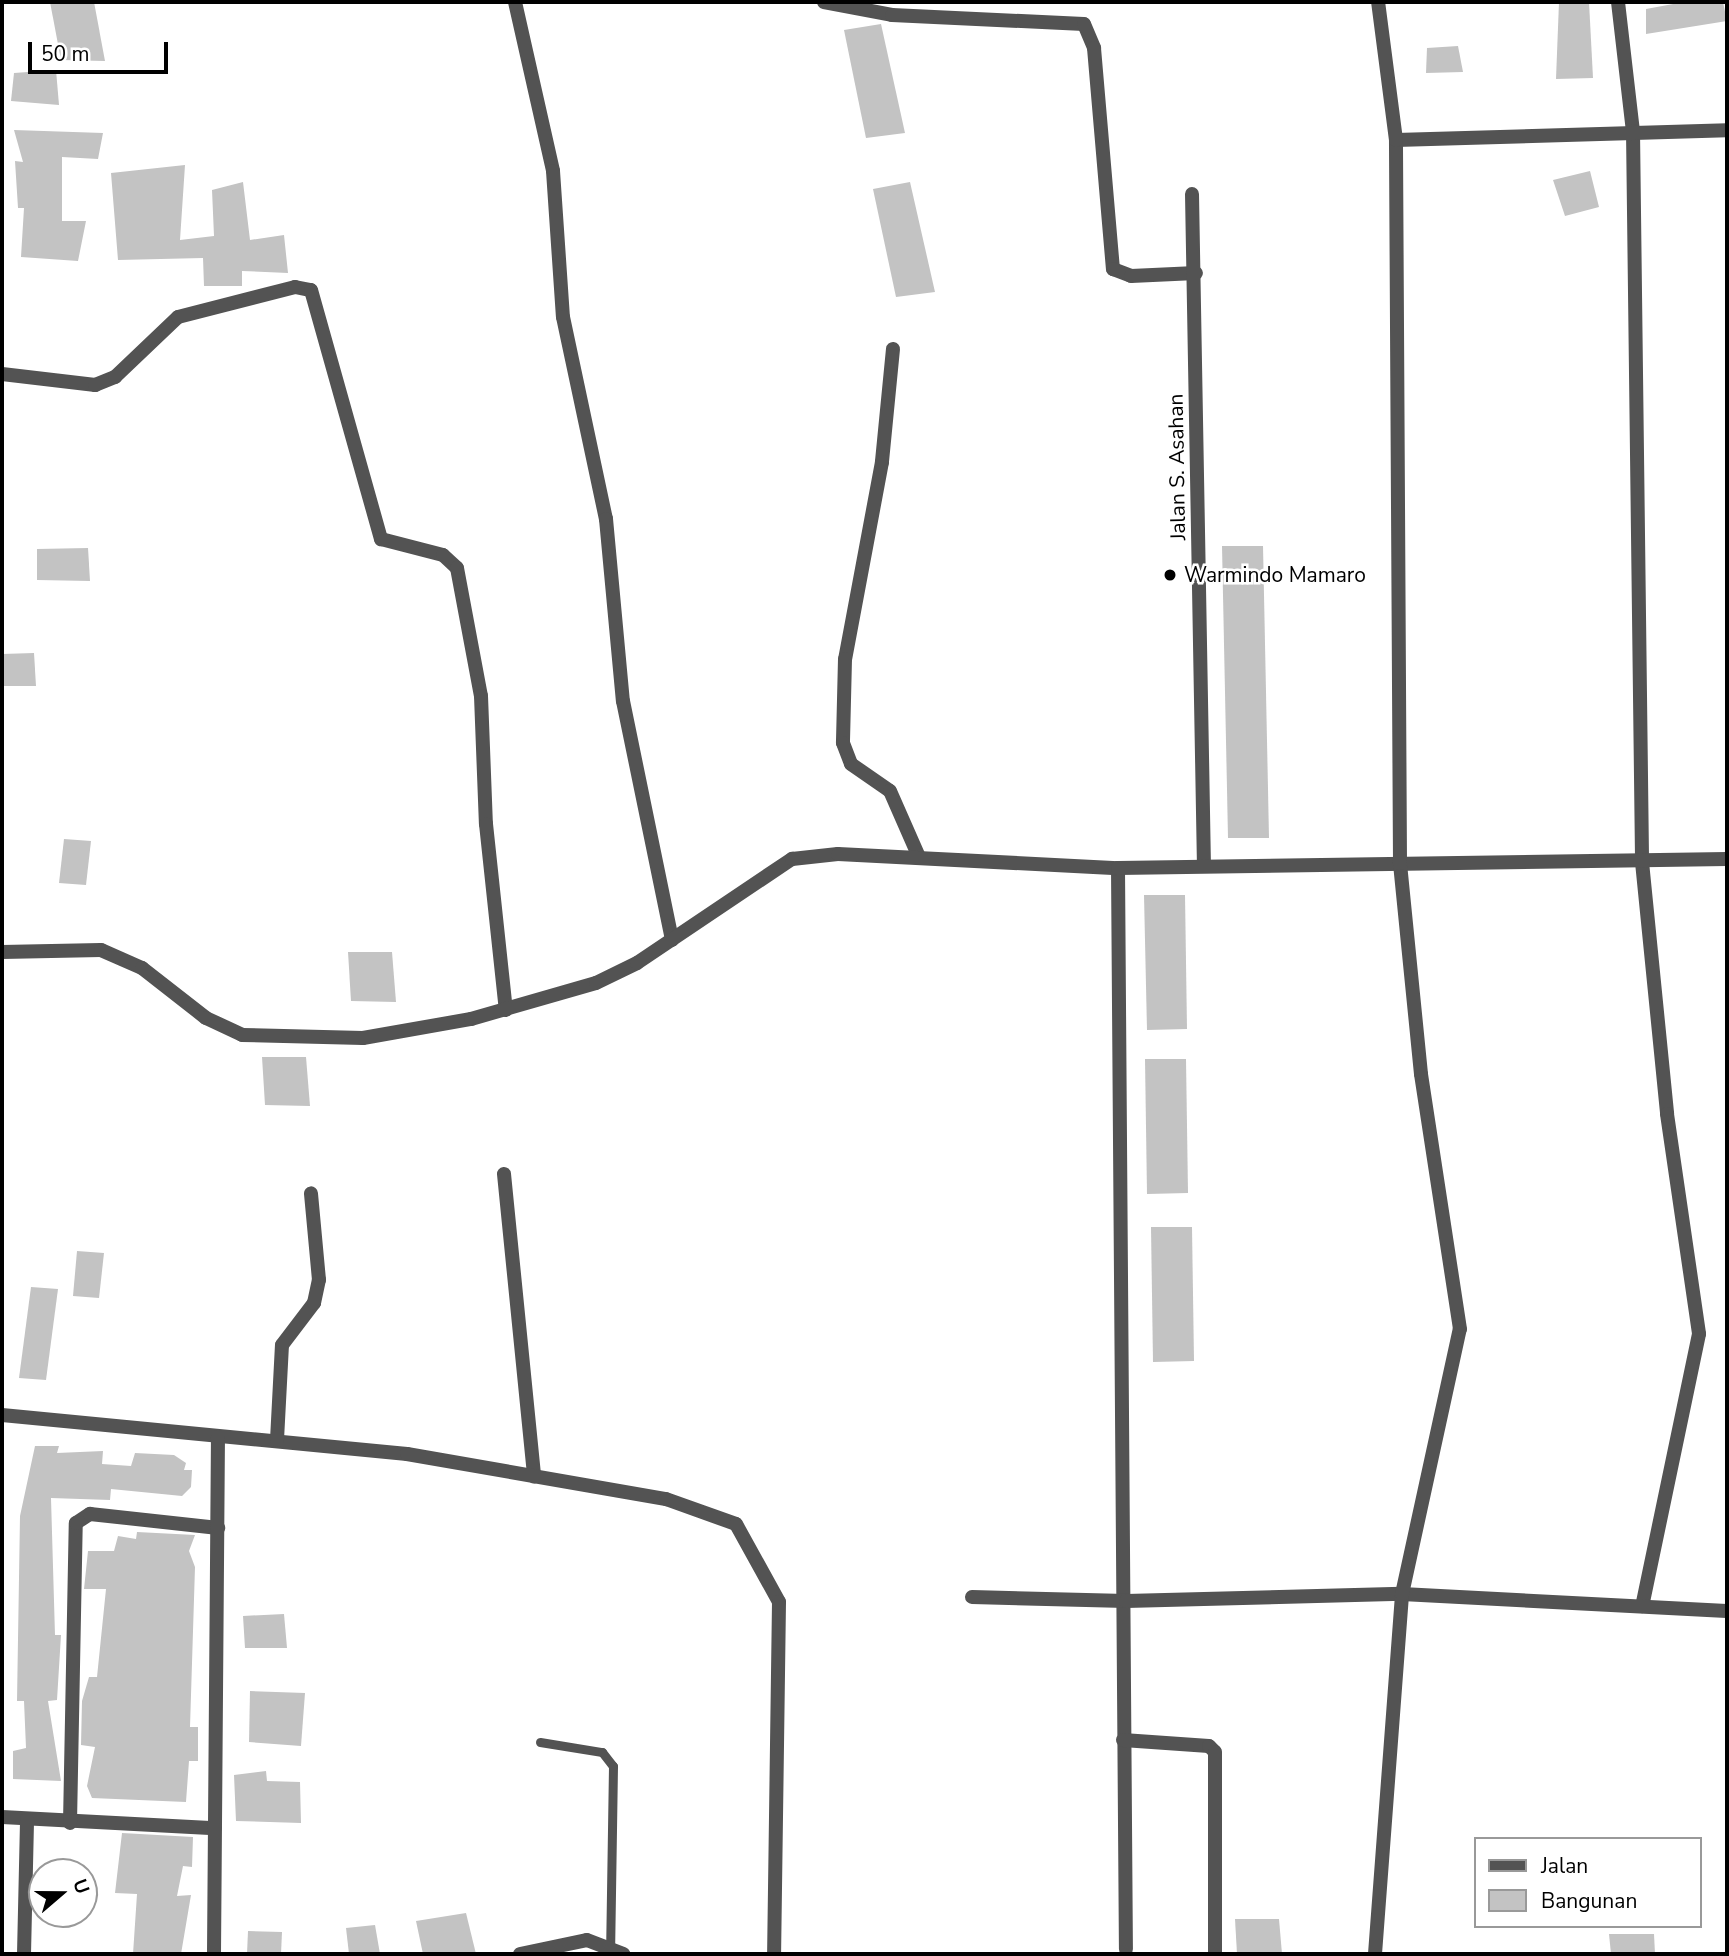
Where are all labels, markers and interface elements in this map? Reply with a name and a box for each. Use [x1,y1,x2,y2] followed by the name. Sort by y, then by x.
[32,28,172,72] scale bar
[41,40,90,68] text: 50 m
[1163,393,1191,541] street label: Jalan S. Asahan
[1184,562,1366,588] place label: Warmindo Mamaro
[1162,567,1178,583] marker: Warmindo Mamaro
[1474,1837,1701,1928] legend
[1541,1852,1588,1880] text: Jalan
[28,1858,98,1928] north arrow
[66,1875,95,1898] text: U
[1541,1887,1637,1915] text: Bangunan

